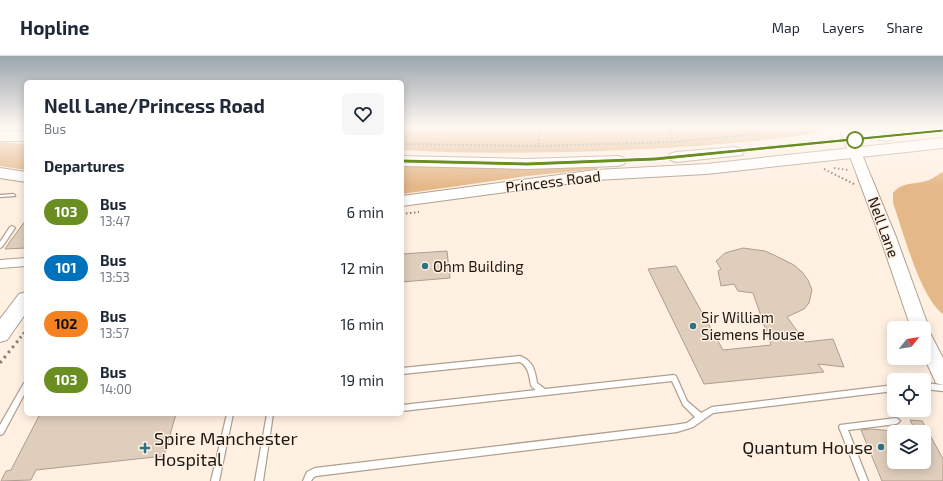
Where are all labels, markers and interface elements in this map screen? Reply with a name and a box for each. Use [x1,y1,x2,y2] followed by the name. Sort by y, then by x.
[20,16,89,39] text: Hopline
[772,19,800,36] text: Map
[822,19,864,36] text: Layers
[886,19,923,36] text: Share
[342,93,384,135] button: heart
[44,94,265,117] text: Nell Lane/Princess Road
[44,121,66,137] text: Bus
[846,131,864,149] unlabelled marker
[44,157,124,175] text: Departures
[504,166,602,196] street label: Princess Road
[865,194,903,260] street label: Nell Lane
[100,195,126,213] text: Bus
[55,203,77,220] text: 103
[346,203,384,221] text: 6 min
[100,213,130,229] text: 13:47
[100,251,126,269] text: Bus
[433,257,524,275] place label: Ohm Building
[56,259,76,276] text: 101
[341,259,384,277] text: 12 min
[420,261,430,271] marker: Ohm Building
[100,269,130,285] text: 13:53
[100,307,126,325] text: Bus
[701,308,805,343] place label: Sir William Siemens House
[54,315,78,332] text: 102
[341,315,384,333] text: 16 min
[688,321,698,331] marker: Sir William Siemens House
[887,321,931,365] north arrow
[887,321,931,469] map controls
[100,325,129,341] text: 13:57
[100,363,126,381] text: Bus
[55,371,77,388] text: 103
[341,371,384,389] text: 19 min
[887,373,931,417] button: locate
[100,381,132,397] text: 14:00
[887,425,931,469] button: layers
[154,427,298,470] place label: Spire Manchester Hospital
[742,436,873,458] place label: Quantum House
[139,442,151,454] marker: Spire Manchester Hospital
[876,442,886,452] marker: Quantum House

